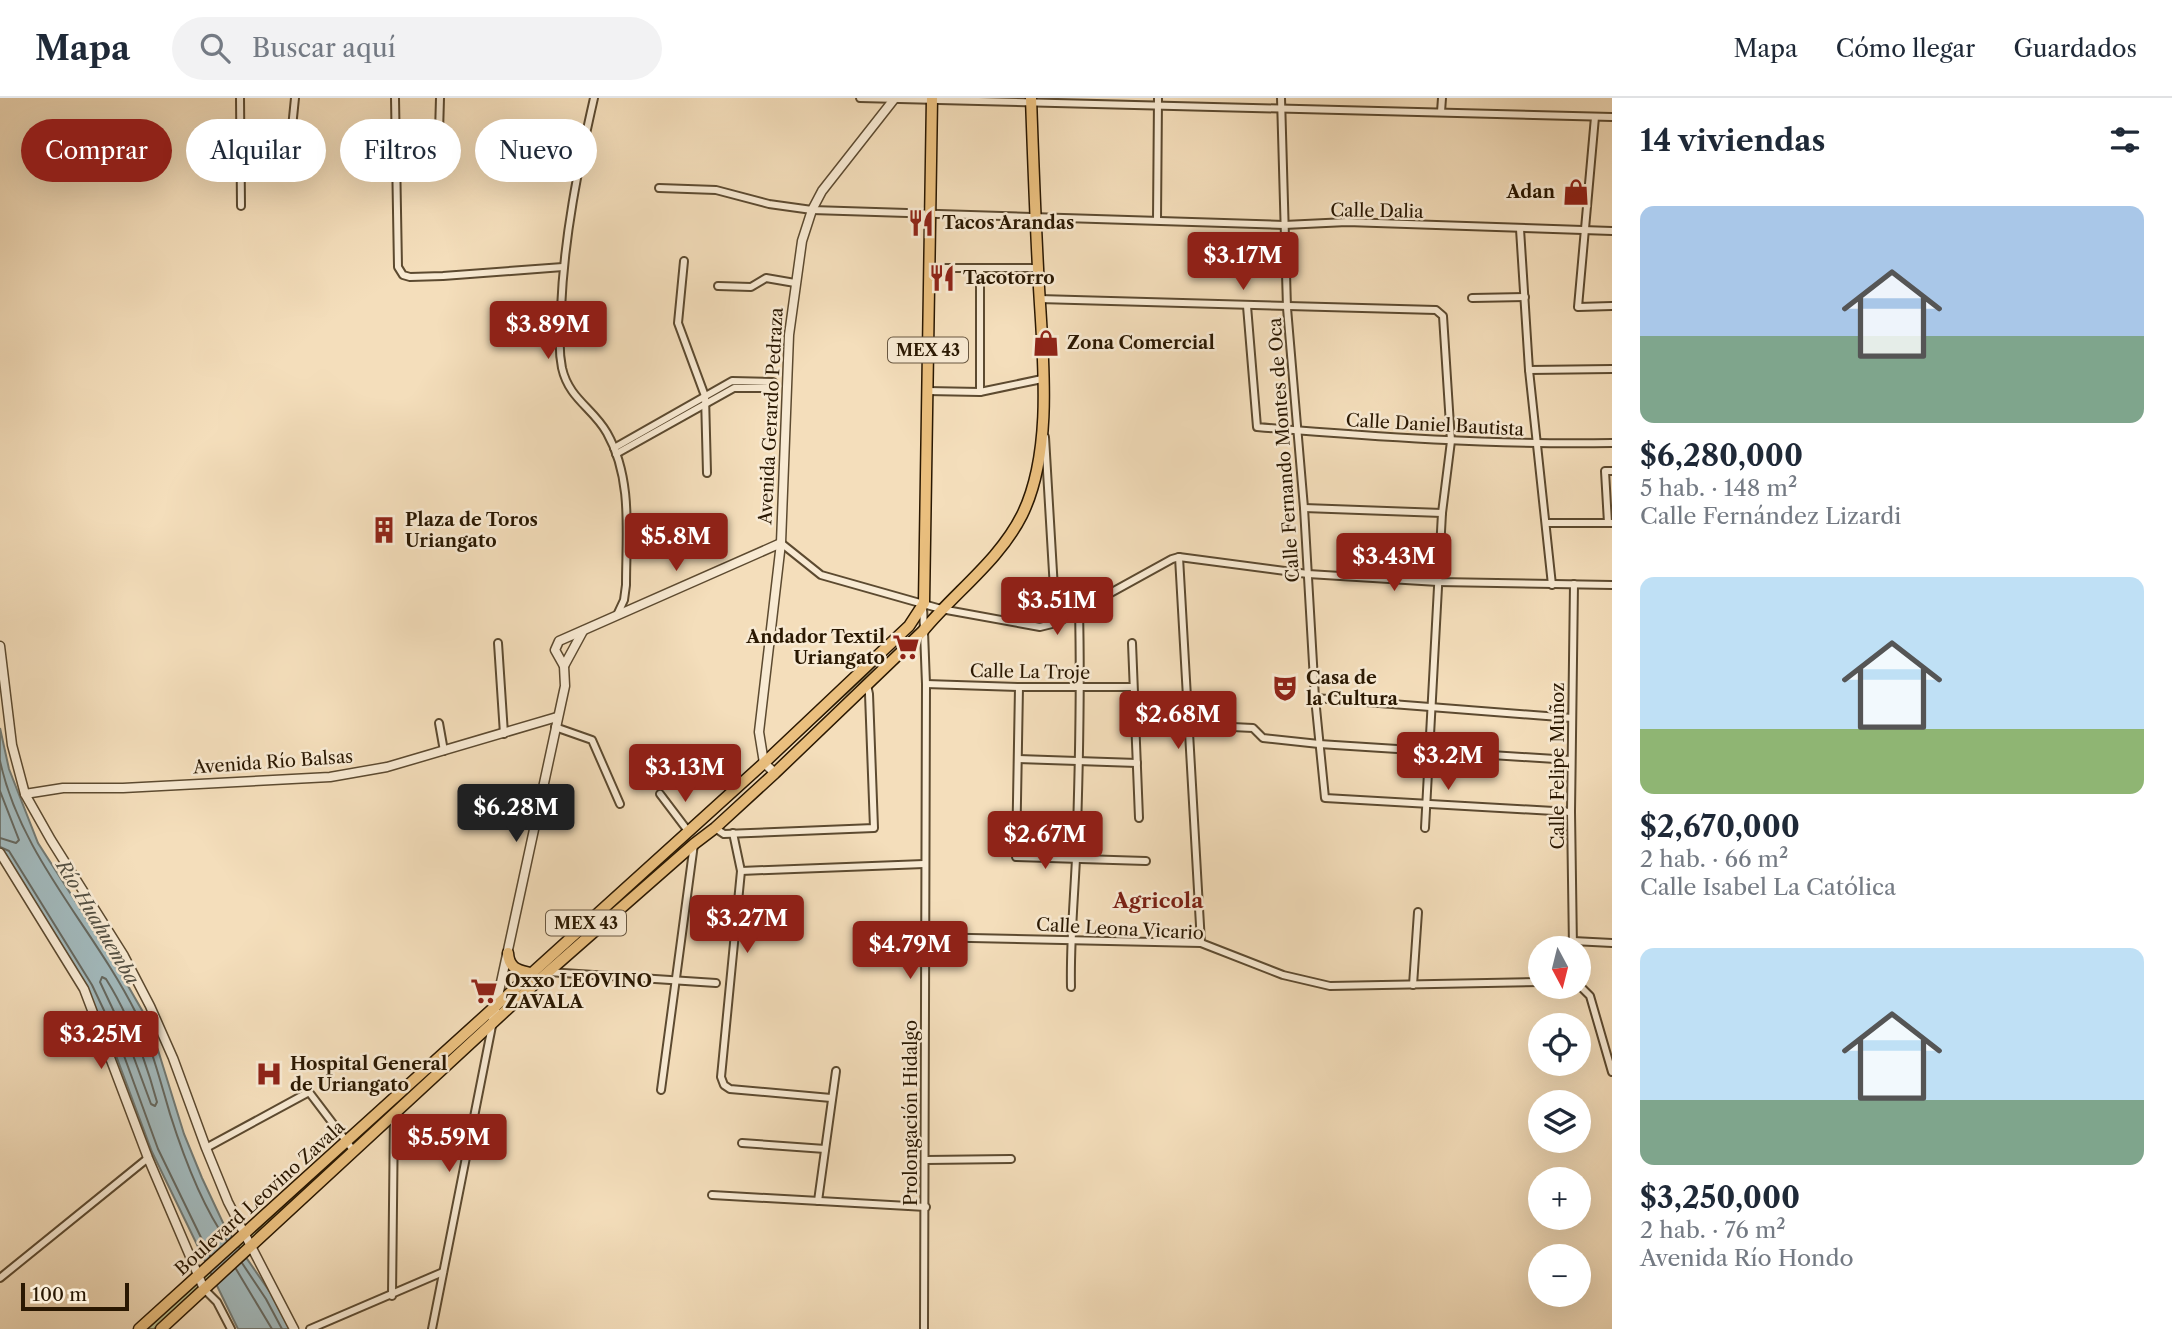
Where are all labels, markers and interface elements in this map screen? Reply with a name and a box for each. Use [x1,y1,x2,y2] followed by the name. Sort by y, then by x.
[172,17,662,80] search box
[35,28,130,69] text: Mapa
[196,29,234,67] icon: search
[252,32,396,64] text: Buscar aquí
[1733,34,1798,63] text: Mapa
[1836,34,1975,63] text: Cómo llegar
[2013,34,2137,63] text: Guardados
[21,119,172,182] chip: Comprar
[186,119,326,182] chip: Alquilar
[340,119,461,182] chip: Filtros
[475,119,597,182] chip: Nuevo
[2106,121,2144,159] icon: filters
[1640,122,1826,159] text: 14 viviendas
[1561,177,1591,207] shop icon: Adan
[1506,181,1556,203] place label: Adan
[1330,199,1424,223] street label: Calle Dalia
[906,208,936,238] restaurant icon: Tacos Arandas
[942,212,1074,234] place label: Tacos Arandas
[1186,232,1300,292] pin: $3.17M
[1204,241,1282,269] text: $3.17M
[1829,251,1955,377] icon: home
[927,263,957,293] restaurant icon: Tacotorro
[963,267,1055,289] place label: Tacotorro
[491,302,605,361] pin: $3.89M
[754,306,788,526] street label: Avenida Gerardo Pedraza
[506,310,590,338] text: $3.89M
[1264,316,1304,583] street label: Calle Fernando Montes de Oca
[1031,328,1061,358] shop icon: Zona Comercial
[1067,332,1215,354] place label: Zona Comercial
[888,338,968,362] road number: MEX 43
[1345,409,1525,441] street label: Calle Daniel Bautista
[1640,437,1803,474] text: $6,280,000
[1640,474,1797,502] text: 5 hab. · 148 m²
[1640,502,1901,530] text: Calle Fernández Lizardi
[405,509,538,552] place label: Plaza de Toros Uriangato
[627,514,725,573] pin: $5.8M
[369,515,399,545] building icon: Plaza de Toros Uriangato
[641,522,711,550] text: $5.8M
[1337,533,1451,593] pin: $3.43M
[1352,542,1436,570] text: $3.43M
[1000,578,1114,637] pin: $3.51M
[1017,586,1097,614] text: $3.51M
[1829,622,1955,748] icon: home
[745,626,885,669] place label: Andador Textil Uriangato
[891,632,921,662] supermarket icon: Andador Textil Uriangato
[970,660,1090,684] street label: Calle La Troje
[1306,667,1399,710] place label: Casa de la Cultura
[1270,673,1300,703] theatre icon: Casa de la Cultura
[1547,682,1569,850] street label: Calle Felipe Muñoz
[1121,692,1235,751] pin: $2.68M
[1135,700,1221,728] text: $2.68M
[1399,732,1497,792] pin: $3.2M
[1413,741,1483,769] text: $3.2M
[628,744,742,804] pin: $3.13M
[191,745,354,779] street label: Avenida Río Balsas
[645,753,725,781] text: $3.13M
[459,784,573,844] pin: $6.28M
[473,793,559,821] text: $6.28M
[1640,808,1800,845] text: $2,670,000
[988,812,1102,871] pin: $2.67M
[1004,820,1086,848] text: $2.67M
[1640,845,1788,873] text: 2 hab. · 66 m²
[50,854,144,989] water label: Río Huahuemba
[1640,873,1896,901] text: Calle Isabel La Católica
[1112,888,1204,913] district label: Agricola
[690,896,804,955] pin: $3.27M
[706,904,788,932] text: $3.27M
[546,910,626,936] road number: MEX 43
[1036,914,1204,944] street label: Calle Leona Vicario
[853,922,967,981] pin: $4.79M
[869,930,951,958] text: $4.79M
[1528,936,1591,999] north arrow
[1528,936,1591,1307] map controls
[505,970,652,1013] place label: Oxxo LEOVINO ZAVALA
[469,976,499,1006] supermarket icon: Oxxo LEOVINO ZAVALA
[1829,993,1955,1119] icon: home
[44,1012,158,1071] pin: $3.25M
[1528,1013,1591,1076] button: locate
[60,1020,142,1048] text: $3.25M
[900,1020,922,1206] street label: Prolongación Hidalgo
[290,1053,447,1096] place label: Hospital General de Uriangato
[254,1059,284,1089] hospital icon: Hospital General de Uriangato
[1528,1090,1591,1153] button: layers
[392,1114,506,1174] pin: $5.59M
[170,1116,350,1280] street label: Boulevard Leovino Zavala
[408,1123,490,1151] text: $5.59M
[1528,1167,1591,1230] button: +
[1640,1179,1800,1216] text: $3,250,000
[1640,1216,1786,1244] text: 2 hab. · 76 m²
[1528,1244,1591,1307] button: −
[1640,1244,1854,1272] text: Avenida Río Hondo
[21,1280,130,1312] scale bar
[32,1283,87,1306] text: 100 m

